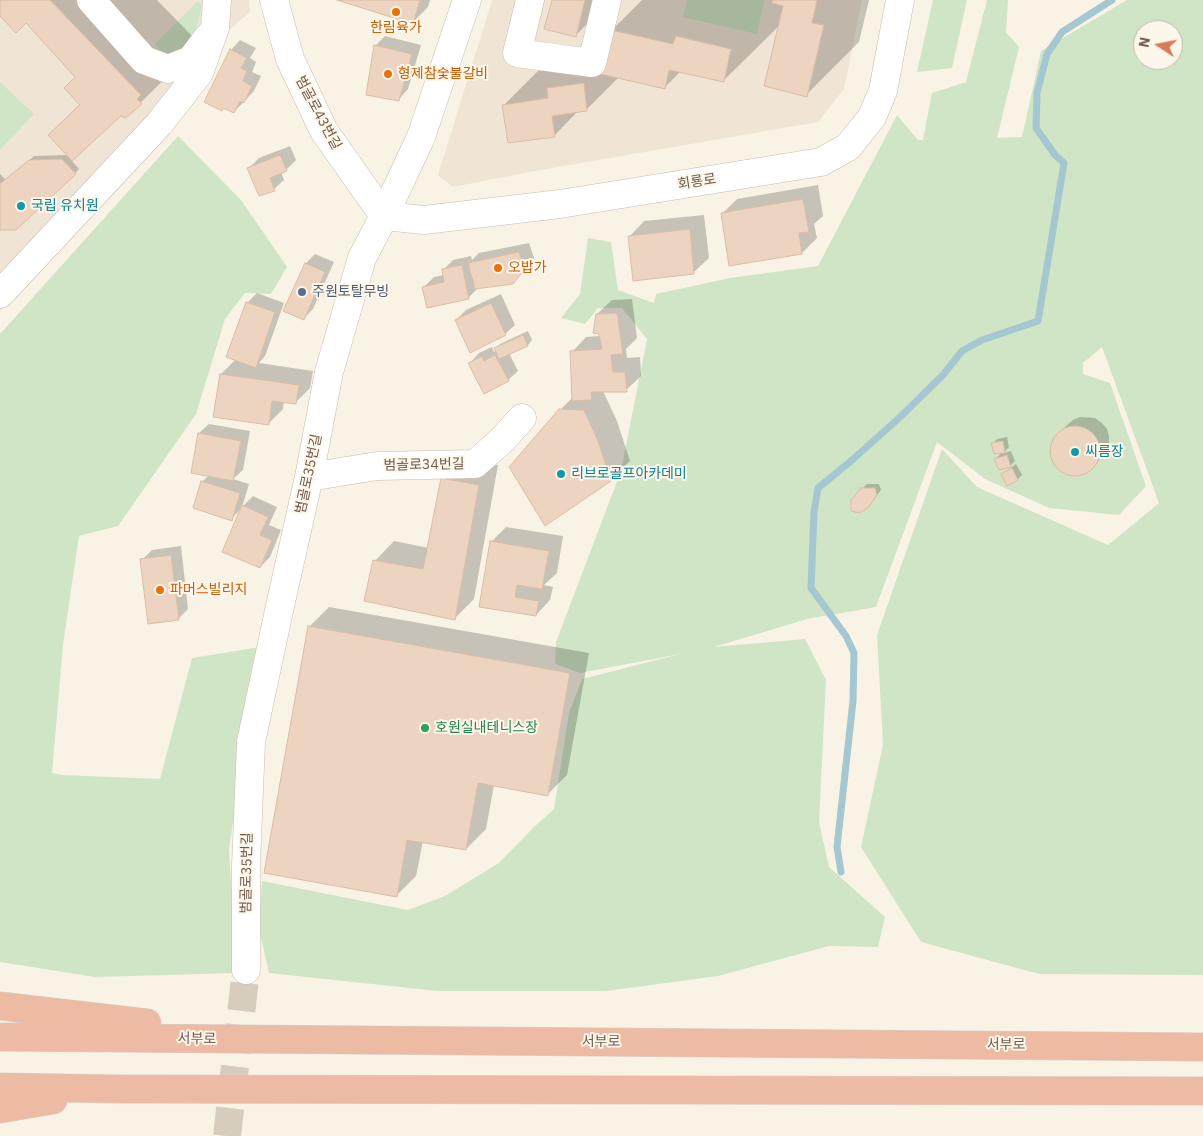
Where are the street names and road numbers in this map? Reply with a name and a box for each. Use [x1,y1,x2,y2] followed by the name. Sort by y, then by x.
[292,73,344,153] street label: 범골로43번길
[677,171,717,193] street label: 회룡로
[292,433,326,515] street label: 범골로35번길
[383,456,465,474] street label: 범골로34번길
[238,832,256,914] street label: 범골로35번길
[178,1030,216,1048] street label: 서부로
[582,1034,620,1050] street label: 서부로
[987,1037,1025,1053] street label: 서부로

